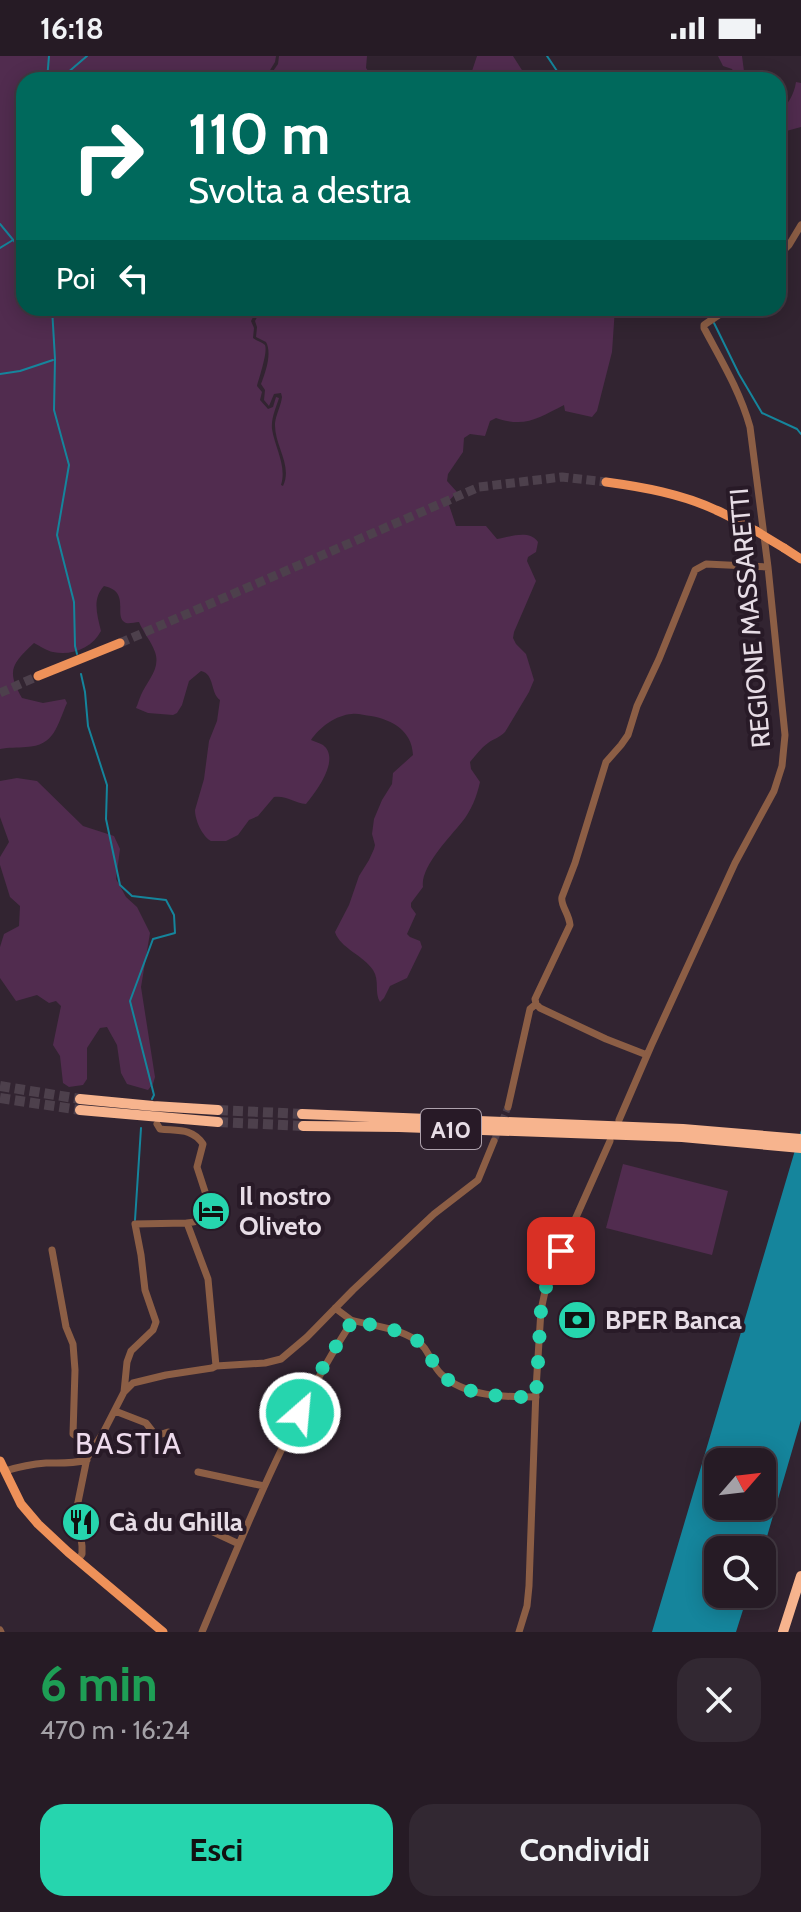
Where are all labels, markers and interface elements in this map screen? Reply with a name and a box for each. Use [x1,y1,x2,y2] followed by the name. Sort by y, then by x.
[40,10,104,47] text: 16:18
[188,100,330,168] text: 110 m
[56,104,160,208] icon: right
[188,168,411,212] text: Svolta a destra
[112,256,156,300] icon: left
[56,260,96,297] text: Poi
[723,487,777,749] street label: REGIONE MASSARETTI
[421,1109,481,1149] road number: A10
[239,1180,331,1242] place label: Il nostro Oliveto
[190,1190,232,1232] hotel icon: Il nostro Oliveto
[527,1217,595,1285] pin
[539,1229,583,1273] icon: arrive
[556,1299,598,1341] bank icon: BPER Banca
[605,1304,742,1336] place label: BPER Banca
[258,1371,342,1455] position arrow
[75,1425,183,1462] district label: BASTIA
[704,1448,776,1520] north arrow
[704,1448,776,1608] map controls
[60,1501,102,1543] restaurant icon: Cà du Ghilla
[109,1506,243,1538] place label: Cà du Ghilla
[704,1536,776,1608] button: search
[40,1655,158,1713] text: 6 min
[677,1658,761,1742] button: close
[40,1714,190,1746] text: 470 m · 16:24
[40,1804,393,1896] button: Esci
[409,1804,761,1896] button: Condividi

